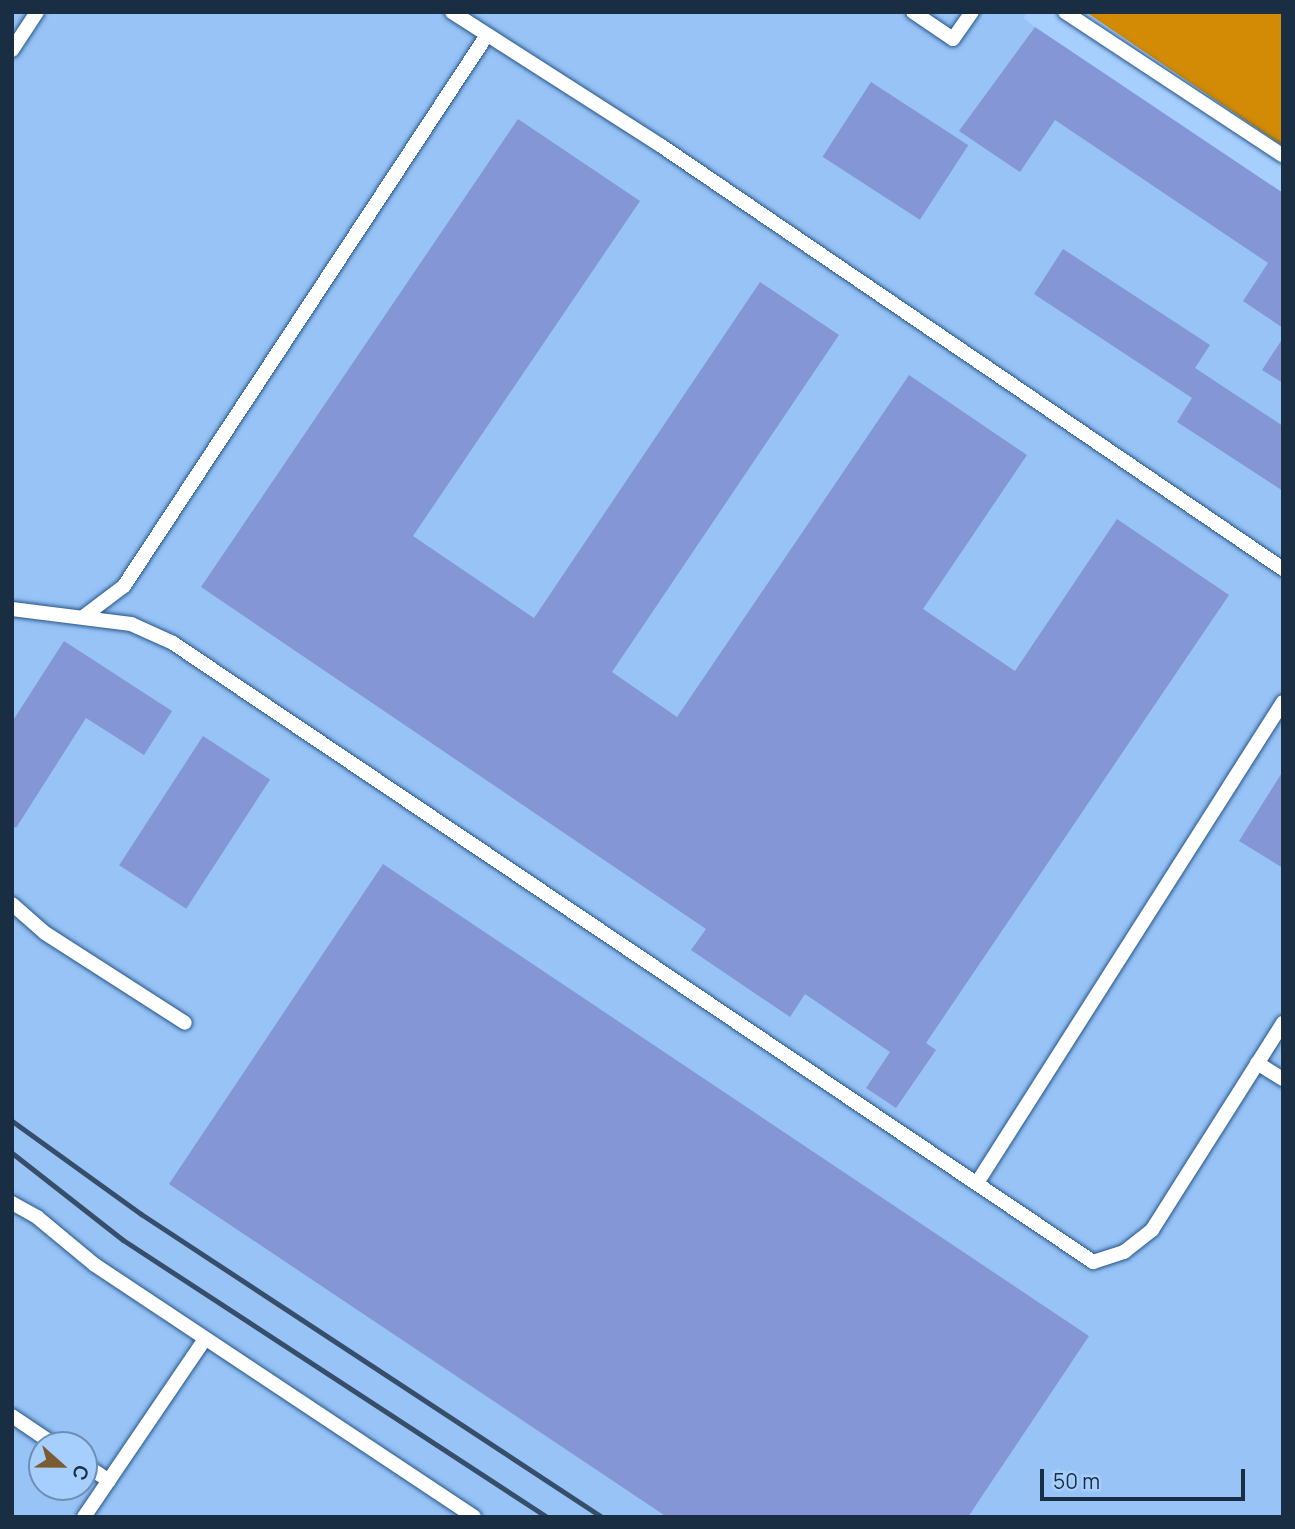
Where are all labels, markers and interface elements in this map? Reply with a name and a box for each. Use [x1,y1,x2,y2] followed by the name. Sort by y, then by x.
[28,1431,98,1501] north arrow
[1043,1456,1248,1500] scale bar
[66,1462,95,1484] text: С
[1053,1467,1100,1495] text: 50 m

